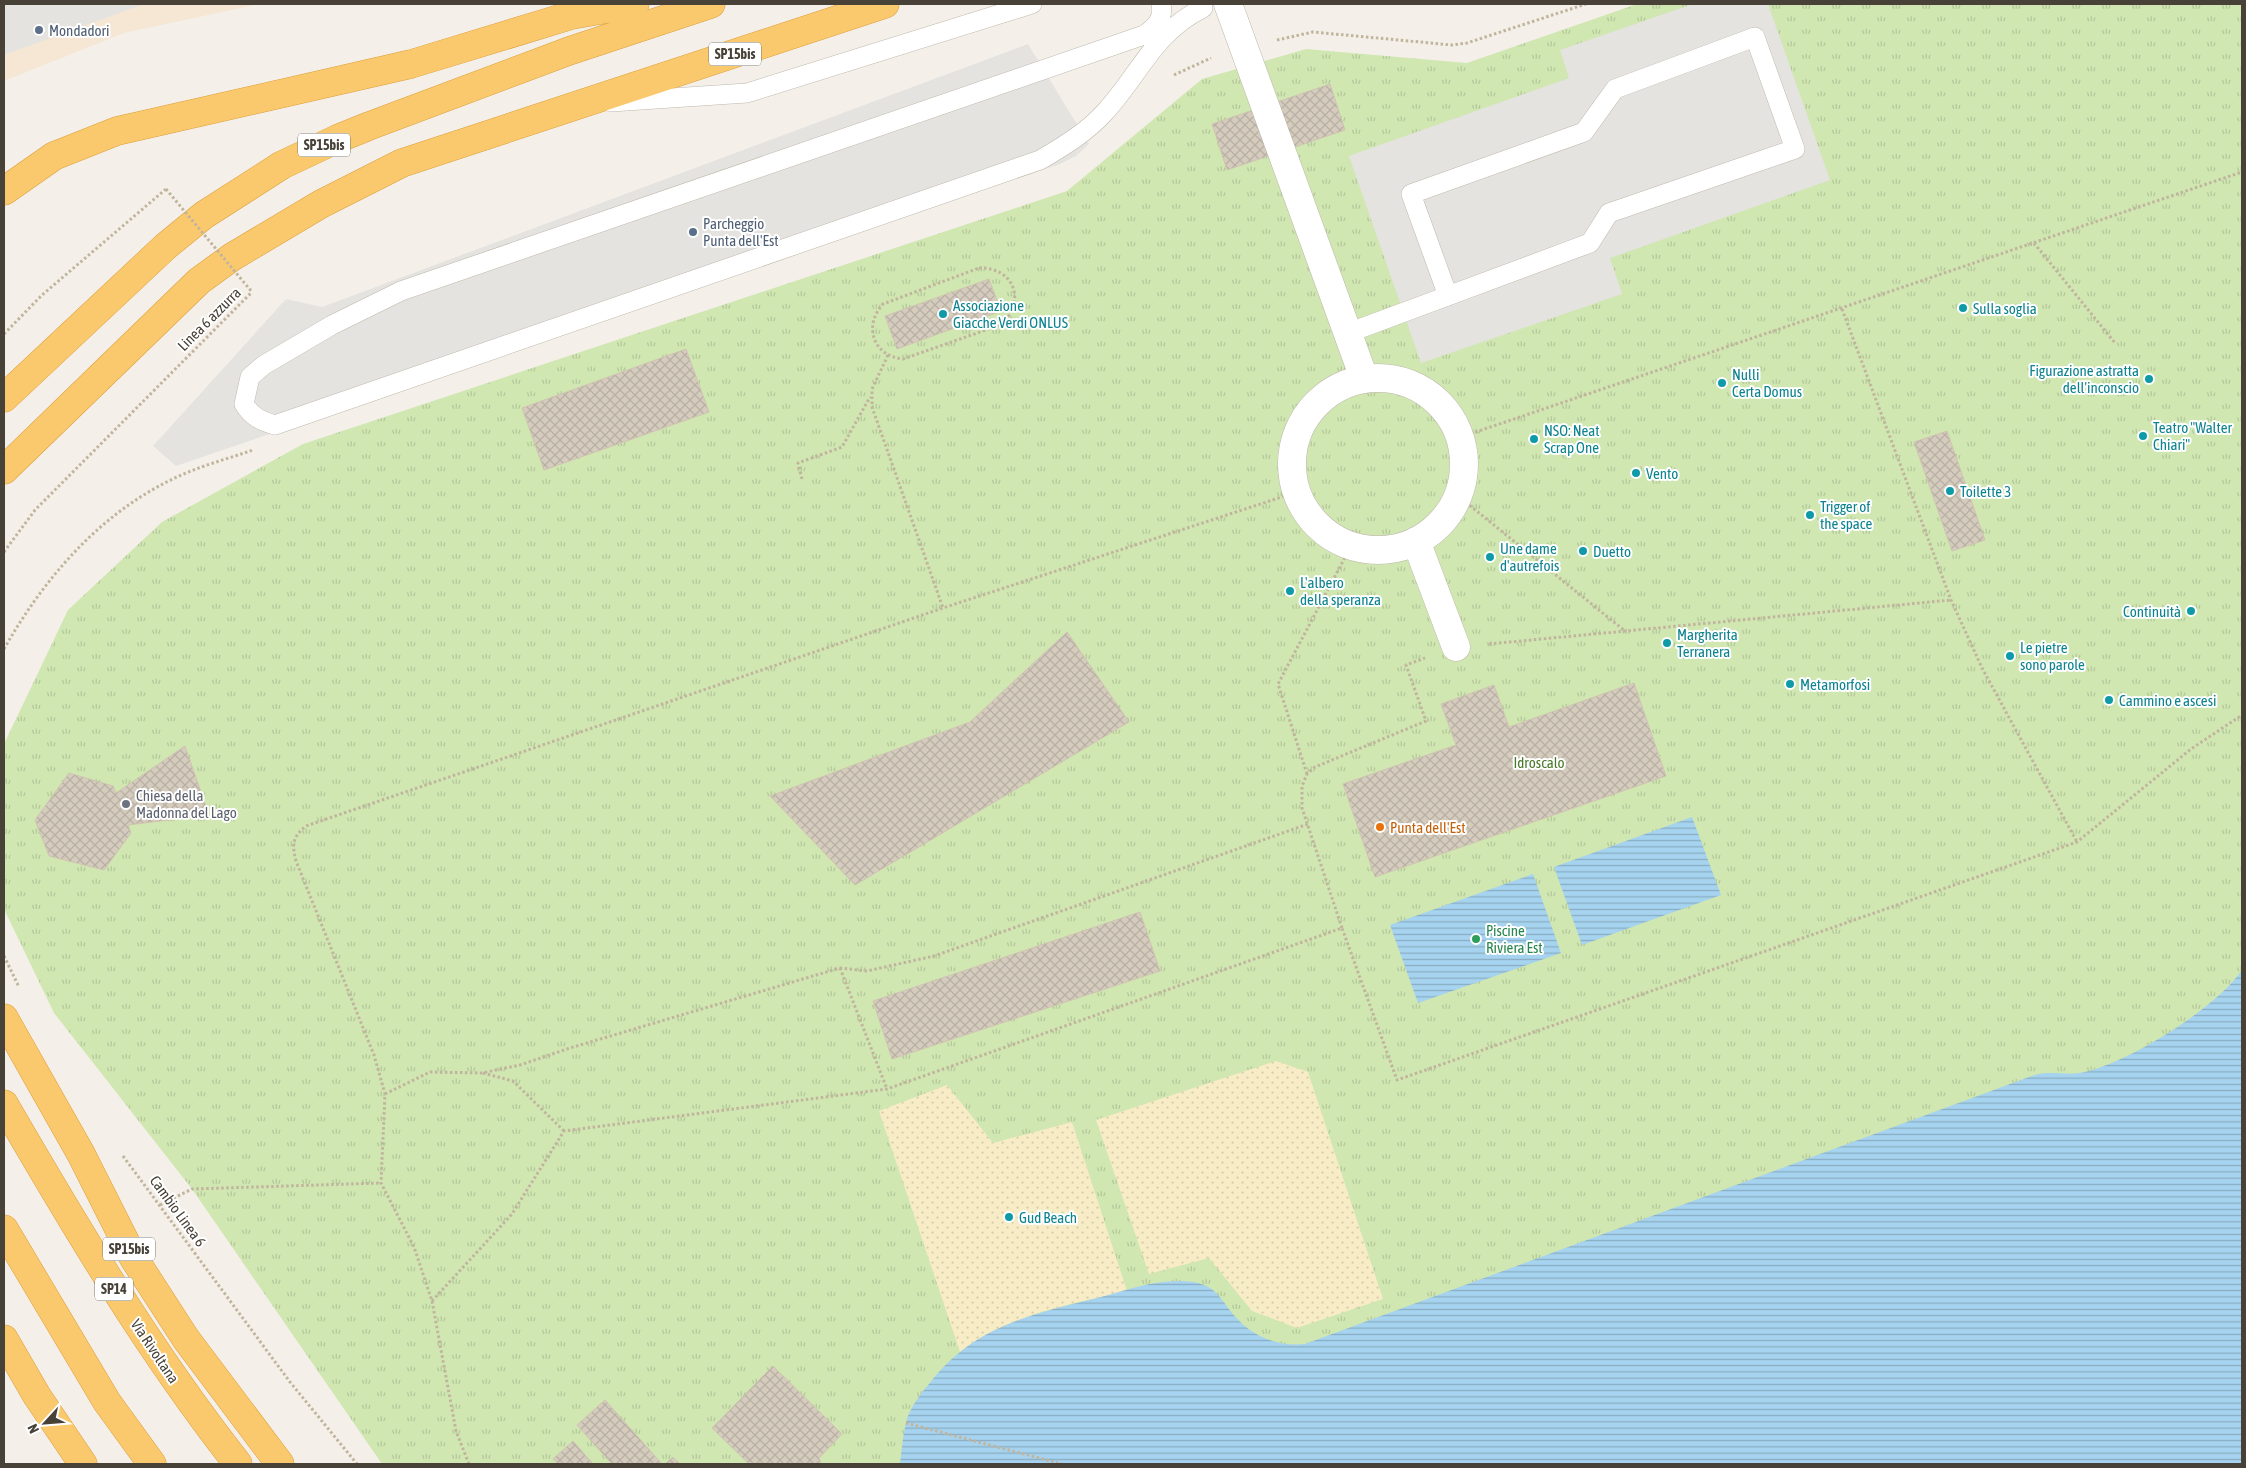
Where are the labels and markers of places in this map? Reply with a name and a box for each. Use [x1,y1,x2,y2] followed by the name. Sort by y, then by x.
[49,22,110,39] place label: Mondadori
[33,24,45,36] marker: Mondadori
[703,215,779,249] place label: Parcheggio Punta dell'Est
[687,226,699,238] marker: Parcheggio Punta dell'Est
[953,297,1068,331] place label: Associazione Giacche Verdi ONLUS
[1973,300,2037,317] place label: Sulla soglia
[1957,302,1969,314] marker: Sulla soglia
[937,308,949,320] marker: Associazione Giacche Verdi ONLUS
[2029,362,2139,396] place label: Figurazione astratta dell'inconscio
[1732,366,1802,400] place label: Nulli Certa Domus
[2143,373,2155,385] marker: Figurazione astratta dell'inconscio
[1716,377,1728,389] marker: Nulli Certa Domus
[2153,419,2233,453] place label: Teatro "Walter Chiari"
[1544,422,1600,456] place label: NSO: Neat Scrap One
[2137,430,2149,442] marker: Teatro "Walter Chiari"
[1528,433,1540,445] marker: NSO: Neat Scrap One
[1646,465,1678,482] place label: Vento
[1630,467,1642,479] marker: Vento
[1960,483,2011,500] place label: Toilette 3
[1944,485,1956,497] marker: Toilette 3
[1820,498,1872,532] place label: Trigger of the space
[1804,509,1816,521] marker: Trigger of the space
[1500,540,1559,574] place label: Une dame d'autrefois
[1593,543,1631,560] place label: Duetto
[1577,545,1589,557] marker: Duetto
[1484,551,1496,563] marker: Une dame d'autrefois
[1300,574,1381,608] place label: L'albero della speranza
[1284,585,1296,597] marker: L'albero della speranza
[2123,603,2181,620] place label: Continuità
[2185,605,2197,617] marker: Continuità
[1677,626,1738,660] place label: Margherita Terranera
[1661,637,1673,649] marker: Margherita Terranera
[2020,639,2085,673] place label: Le pietre sono parole
[2004,650,2016,662] marker: Le pietre sono parole
[1800,676,1870,693] place label: Metamorfosi
[1784,678,1796,690] marker: Metamorfosi
[2119,692,2216,709] place label: Cammino e ascesi
[2103,694,2115,706] marker: Cammino e ascesi
[136,787,237,821] place label: Chiesa della Madonna del Lago
[120,798,132,810] marker: Chiesa della Madonna del Lago
[1390,819,1466,836] place label: Punta dell'Est
[1374,821,1386,833] marker: Punta dell'Est
[1486,922,1543,956] place label: Piscine Riviera Est
[1470,933,1482,945] marker: Piscine Riviera Est
[1019,1209,1077,1226] place label: Gud Beach
[1003,1211,1015,1223] marker: Gud Beach

